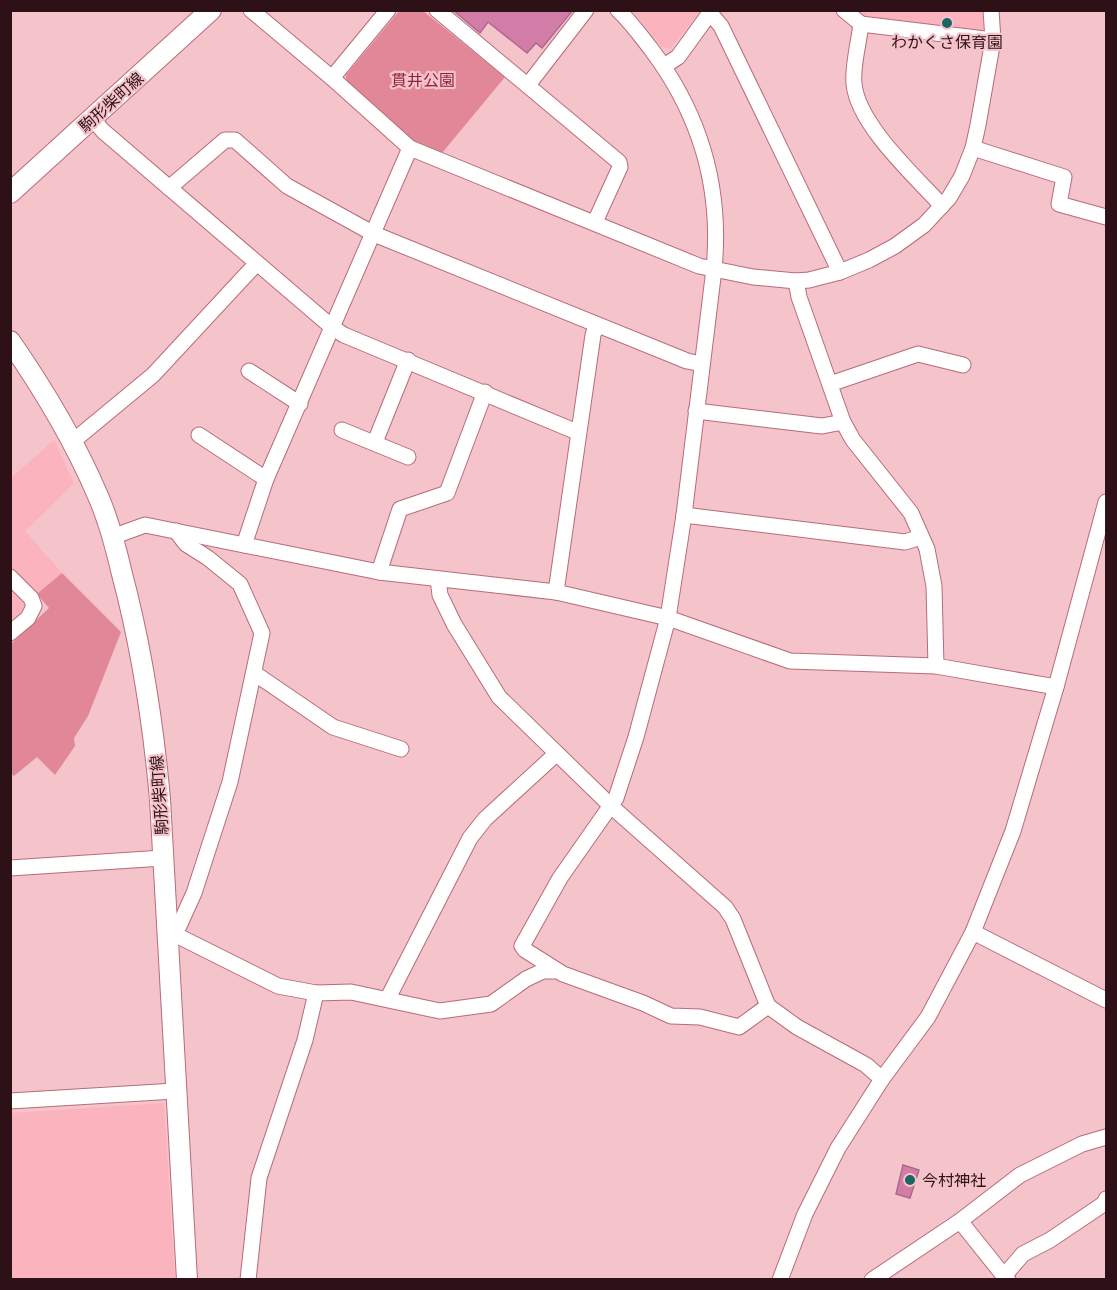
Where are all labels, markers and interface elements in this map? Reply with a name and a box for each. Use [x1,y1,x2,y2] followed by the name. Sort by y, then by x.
[940,16,954,30] marker: わかくさ保育園
[891,31,1003,53] place label: わかくさ保育園
[74,67,148,137] street label: 駒形柴町線
[391,69,455,91] park label: 貫井公園
[145,754,173,836] street label: 駒形柴町線
[922,1169,986,1191] place label: 今村神社
[903,1173,917,1187] marker: 今村神社

